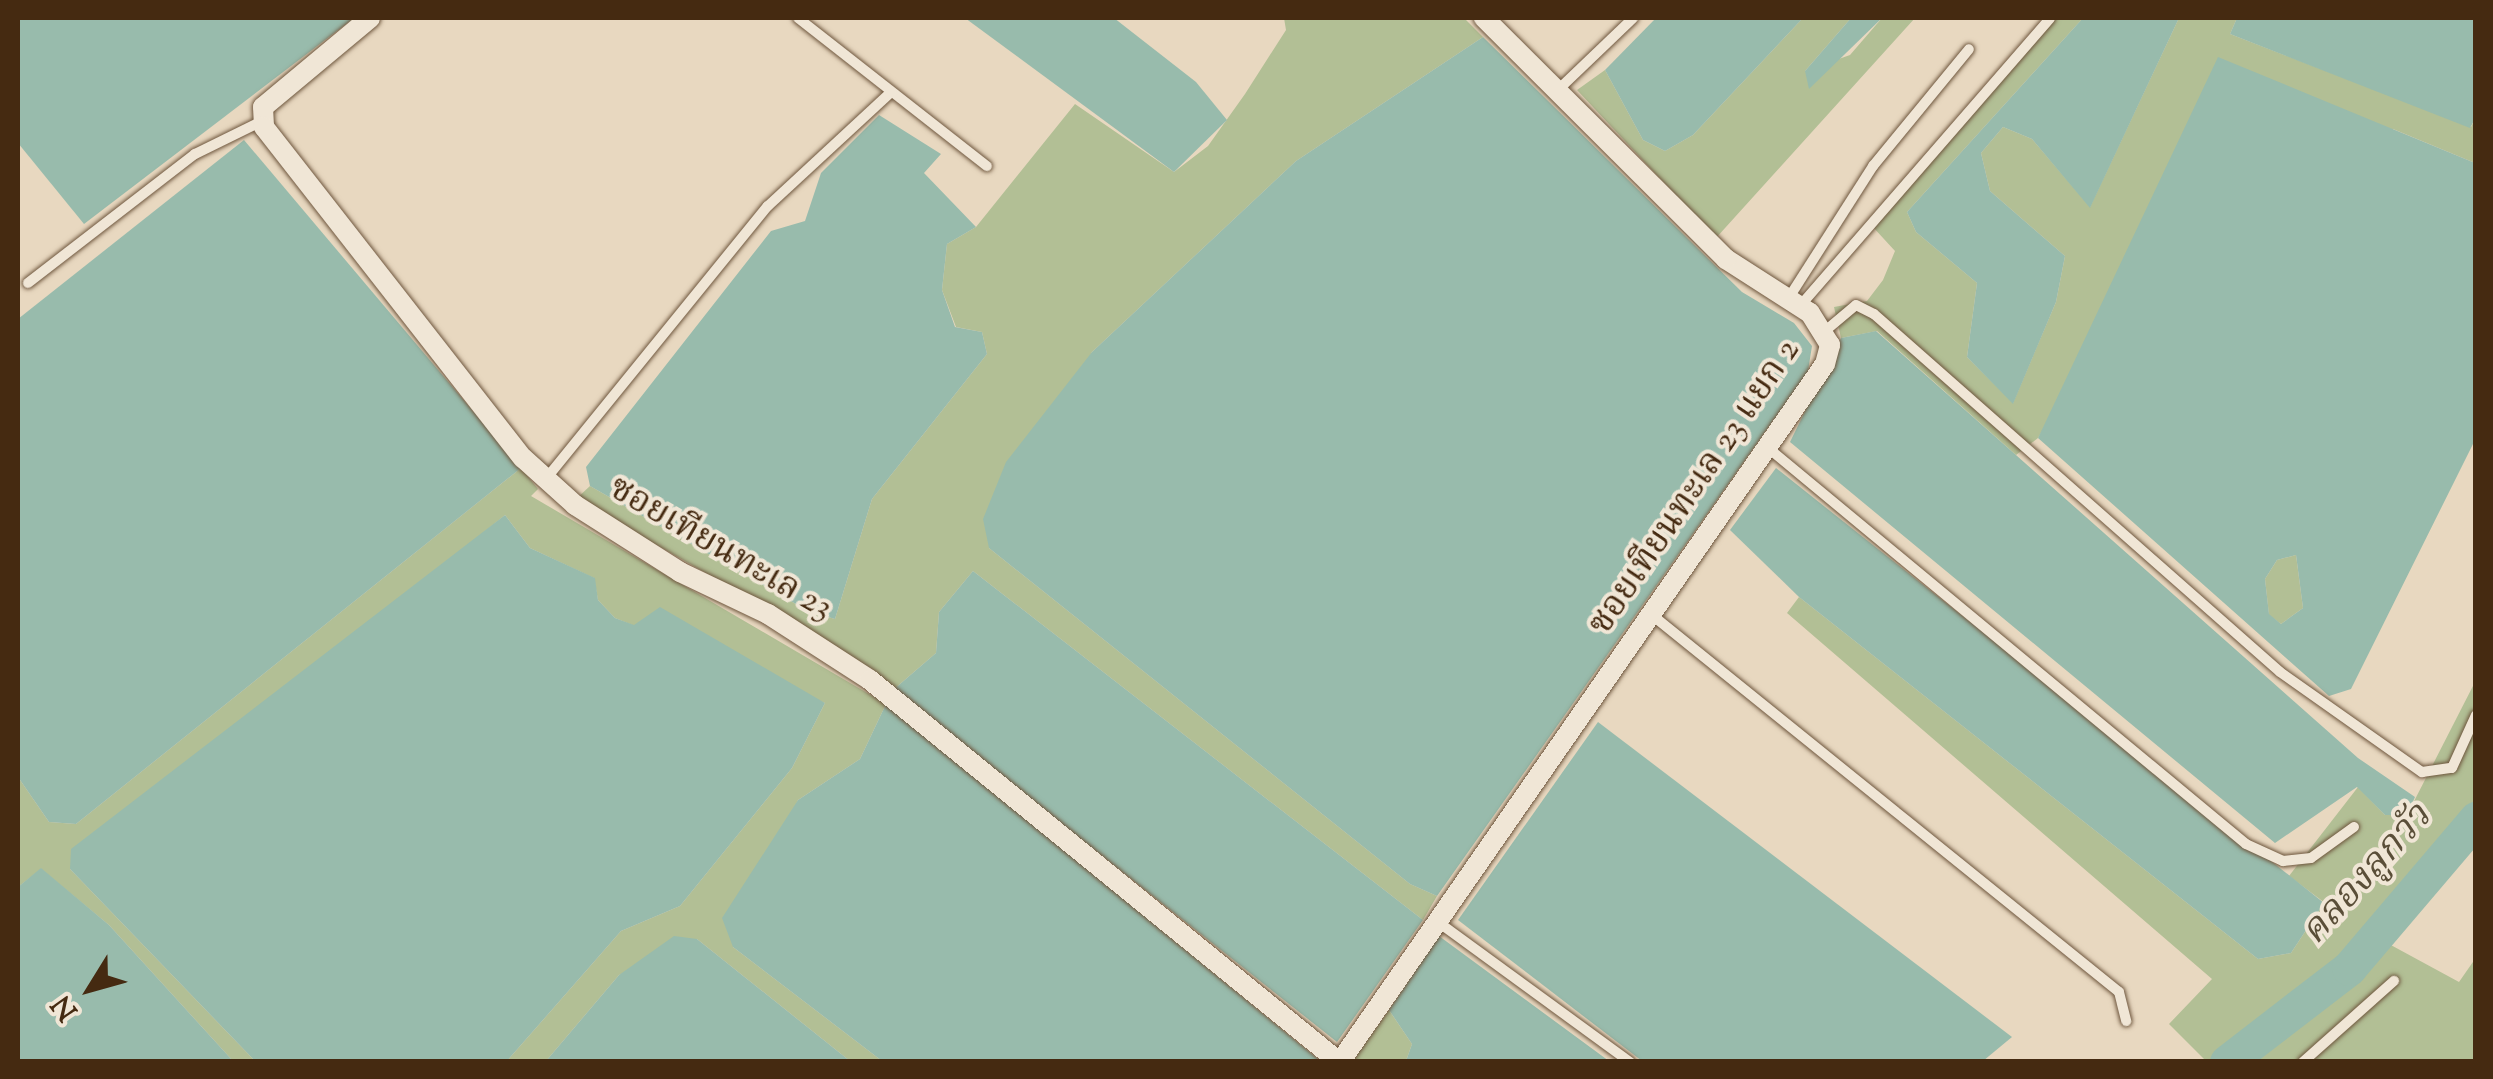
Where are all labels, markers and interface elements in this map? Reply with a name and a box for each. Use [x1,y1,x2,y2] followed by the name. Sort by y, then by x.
[1581,332,1811,644] street label: ซอยเทียนทะเล 23 แยก 2
[601,469,839,631] street label: ซอยเทียนทะเล 23
[2293,796,2443,956] water label: คลองลูกวัว
[40,939,140,1039] north arrow
[43,986,89,1028] text: N

